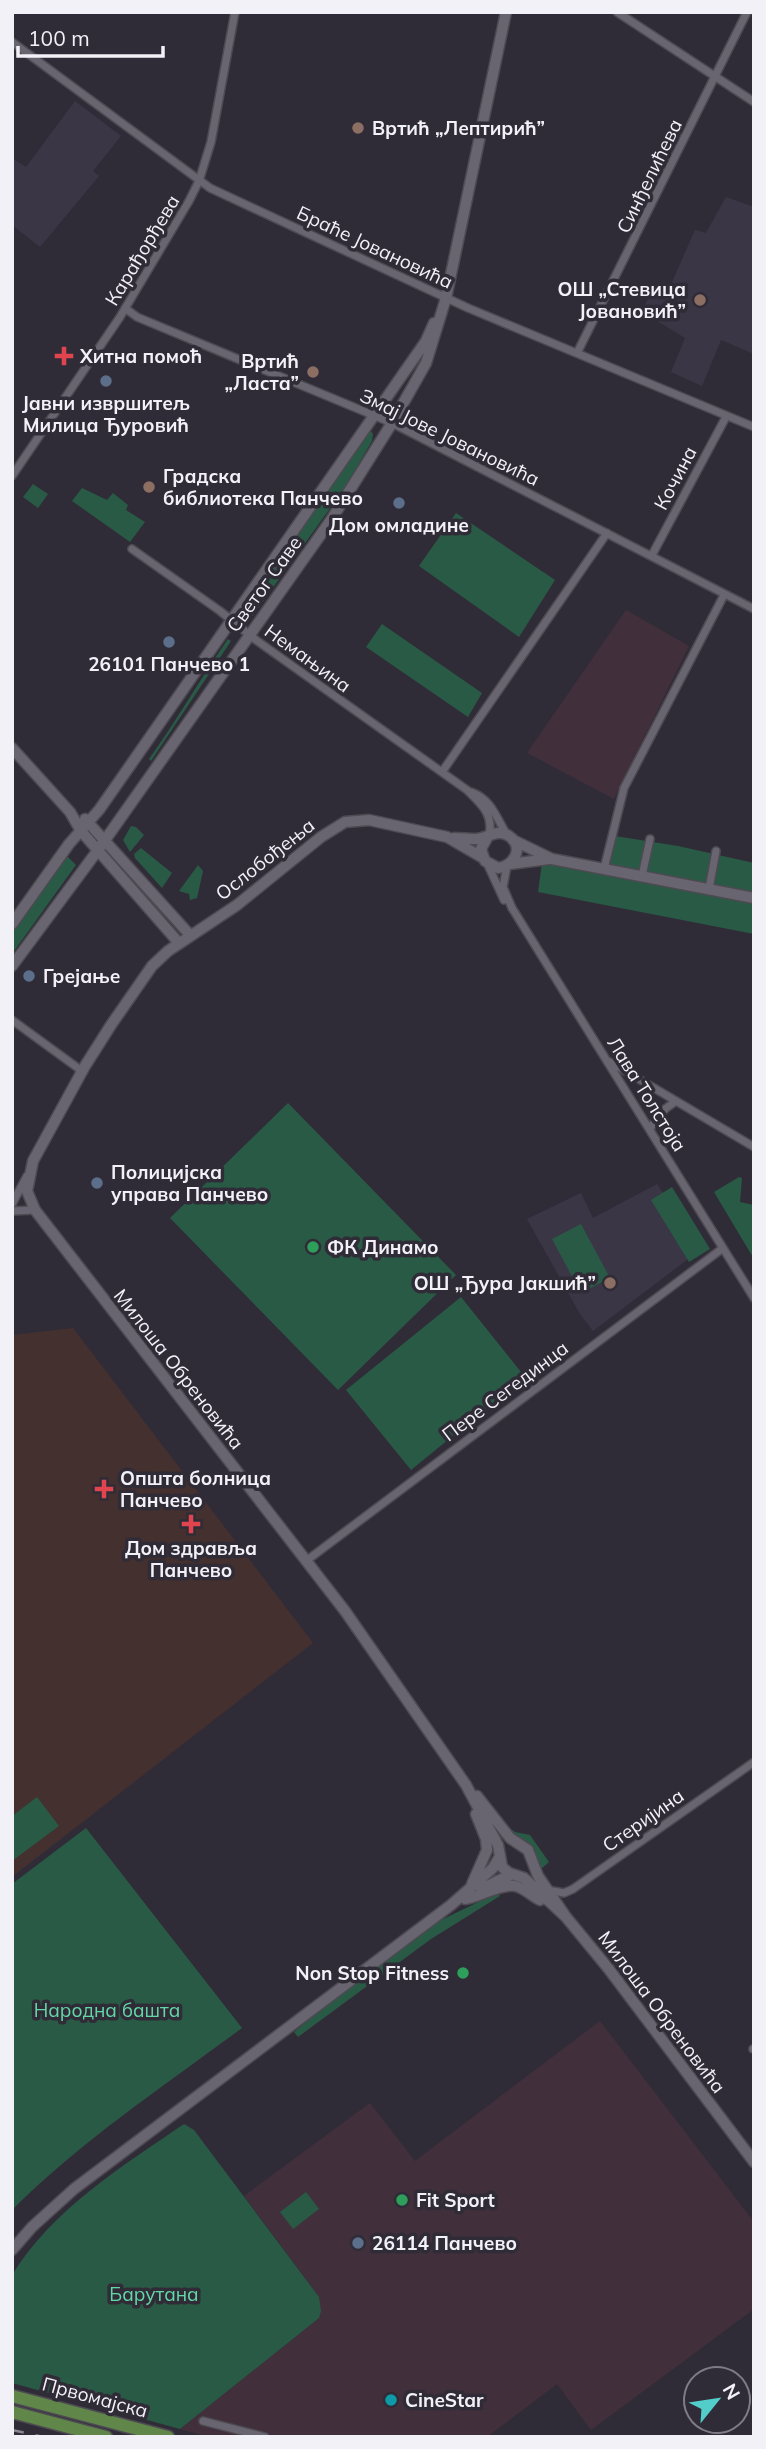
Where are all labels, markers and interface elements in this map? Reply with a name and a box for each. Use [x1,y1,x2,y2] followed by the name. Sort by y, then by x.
[18,14,163,58] scale bar
[28,25,90,51] text: 100 m
[611,115,687,237] street label: Синђелићева
[372,116,545,140] place label: Вртић „Лептирић”
[350,120,366,136] marker: Вртић „Лептирић”
[99,190,185,310] street label: Карађорђева
[293,200,457,294] street label: Браће Јовановића
[558,277,686,323] place label: ОШ „Стевица Јовановић”
[692,292,708,308] marker: ОШ „Стевица Јовановић”
[79,344,202,368] place label: Хитна помоћ
[54,346,74,366] marker: Хитна помоћ
[225,349,299,395] place label: Вртић „Ласта”
[305,364,321,380] marker: Вртић „Ласта”
[98,373,114,389] marker: Јавни извршитељ Милица Ђуровић
[356,383,544,491] street label: Змај Јове Јовановића
[22,391,190,437] place label: Јавни извршитељ Милица Ђуровић
[648,442,702,514] street label: Кочина
[163,464,363,510] place label: Градска библиотека Панчево
[141,479,157,495] marker: Градска библиотека Панчево
[391,495,407,511] marker: Дом омладине
[329,513,469,537] place label: Дом омладине
[221,531,307,637] street label: Светог Саве
[260,619,356,697] street label: Немањина
[161,634,177,650] marker: 26101 Панчево 1
[88,652,250,676] place label: 26101 Панчево 1
[211,813,319,905] street label: Ослобођења
[43,964,120,988] place label: Грејање
[21,968,37,984] marker: Грејање
[602,1032,692,1156] street label: Лава Толстоја
[111,1160,268,1206] place label: Полицијска управа Панчево
[89,1175,105,1191] marker: Полицијска управа Панчево
[327,1235,438,1259] place label: ФК Динамо
[305,1239,321,1255] marker: ФК Динамо
[414,1271,596,1295] place label: ОШ „Ђура Јакшић”
[602,1275,618,1291] marker: ОШ „Ђура Јакшић”
[109,1284,249,1454] street label: Милоша Обреновића
[437,1336,573,1446] street label: Пере Сегединца
[120,1466,271,1512] place label: Општа болница Панчево
[94,1479,114,1499] marker: Општа болница Панчево
[181,1514,201,1534] marker: Дом здравља Панчево
[125,1536,257,1582] place label: Дом здравља Панчево
[598,1783,688,1857] street label: Стеријина
[593,1926,731,2098] street label: Милоша Обреновића
[295,1961,449,1985] place label: Non Stop Fitness
[455,1965,471,1981] marker: Non Stop Fitness
[34,1998,180,2022] park label: Народна башта
[416,2188,495,2212] place label: Fit Sport
[394,2192,410,2208] marker: Fit Sport
[372,2231,517,2255] place label: 26114 Панчево
[350,2235,366,2251] marker: 26114 Панчево
[109,2282,199,2306] park label: Барутана
[682,2365,752,2435] north arrow
[40,2371,150,2423] street label: Првомајска
[718,2379,746,2404] text: N
[405,2388,484,2412] place label: CineStar
[383,2392,399,2408] marker: CineStar

